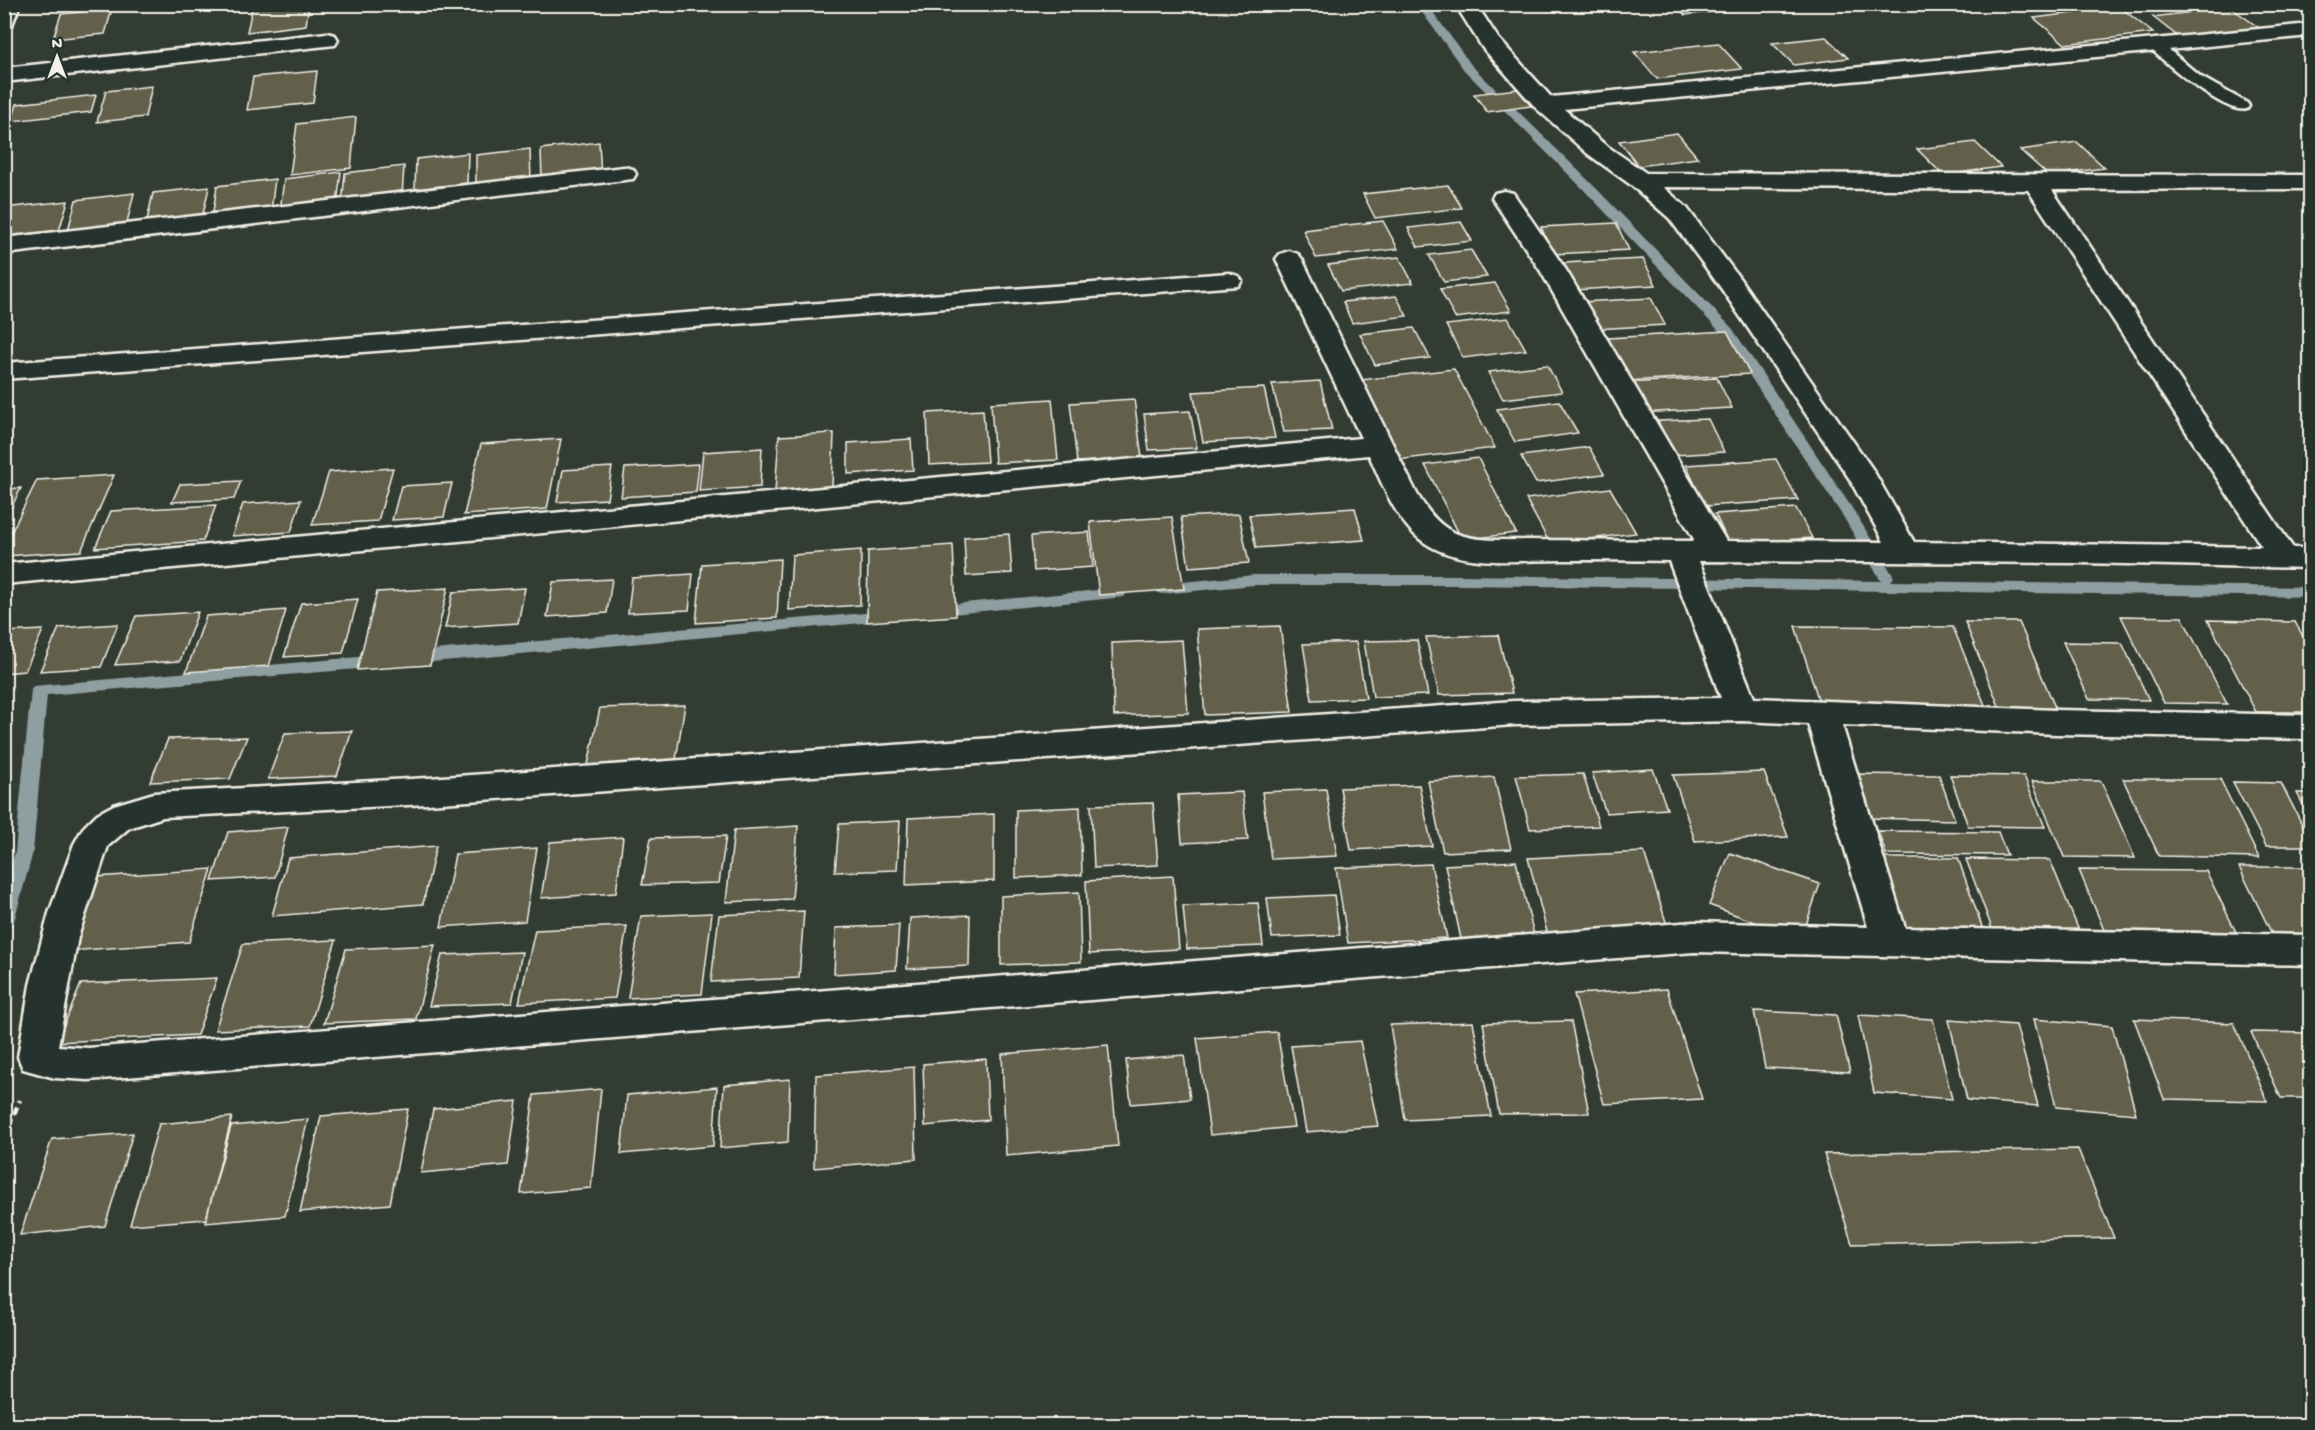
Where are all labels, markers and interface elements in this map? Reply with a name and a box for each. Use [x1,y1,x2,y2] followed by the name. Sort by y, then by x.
[27,27,87,87] north arrow
[52,36,63,55] text: N

